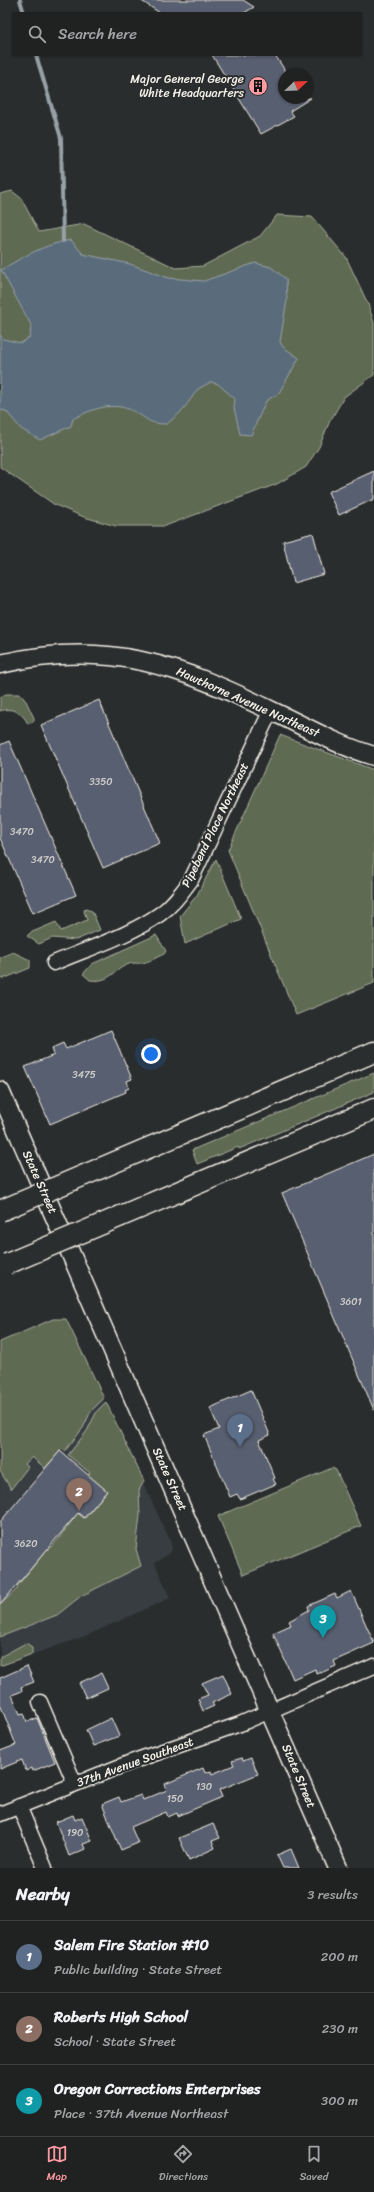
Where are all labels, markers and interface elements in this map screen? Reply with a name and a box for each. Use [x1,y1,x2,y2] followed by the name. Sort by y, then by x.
[12,12,362,56] search box
[58,21,137,47] text: Search here
[26,23,48,45] icon: search
[130,68,244,104] place label: Major General George White Headquarters
[278,68,314,104] north arrow
[247,75,269,97] building icon: Major General George White Headquarters
[173,660,324,744] street label: Hawthorne Avenue Northeast
[175,759,255,891] street label: Pipebend Place Northeast
[89,773,113,791] house number: 3350
[10,823,34,841] house number: 3470
[31,851,55,869] house number: 3470
[141,1044,161,1064] your location
[72,1066,96,1084] house number: 3475
[16,1147,64,1217] street label: State Street
[340,1293,362,1311] house number: 3601
[227,1414,253,1447] pin: 1
[146,1444,194,1514] street label: State Street
[66,1478,92,1511] pin: 2
[14,1535,38,1553] house number: 3620
[310,1605,336,1638] pin: 3
[73,1731,197,1793] street label: 37th Avenue Southeast
[276,1740,322,1812] street label: State Street
[196,1778,212,1796] house number: 130
[167,1790,183,1808] house number: 150
[67,1824,83,1842] house number: 190
[16,1879,70,1909] text: Nearby
[307,1883,358,1906] text: 3 results
[54,1932,209,1958] text: Salem Fire Station #10
[26,1945,32,1968] text: 1
[321,1945,358,1968] text: 200 m
[54,1958,222,1981] text: Public building · State Street
[54,2004,188,2030] text: Roberts High School
[25,2017,33,2040] text: 2
[322,2017,358,2040] text: 230 m
[54,2030,176,2053] text: School · State Street
[54,2076,261,2102] text: Oregon Corrections Enterprises
[25,2089,33,2112] text: 3
[321,2089,358,2112] text: 300 m
[54,2102,228,2125] text: Place · 37th Avenue Northeast
[46,2143,68,2186] tab: Map
[159,2143,208,2186] tab: Directions
[299,2143,328,2186] tab: Saved

